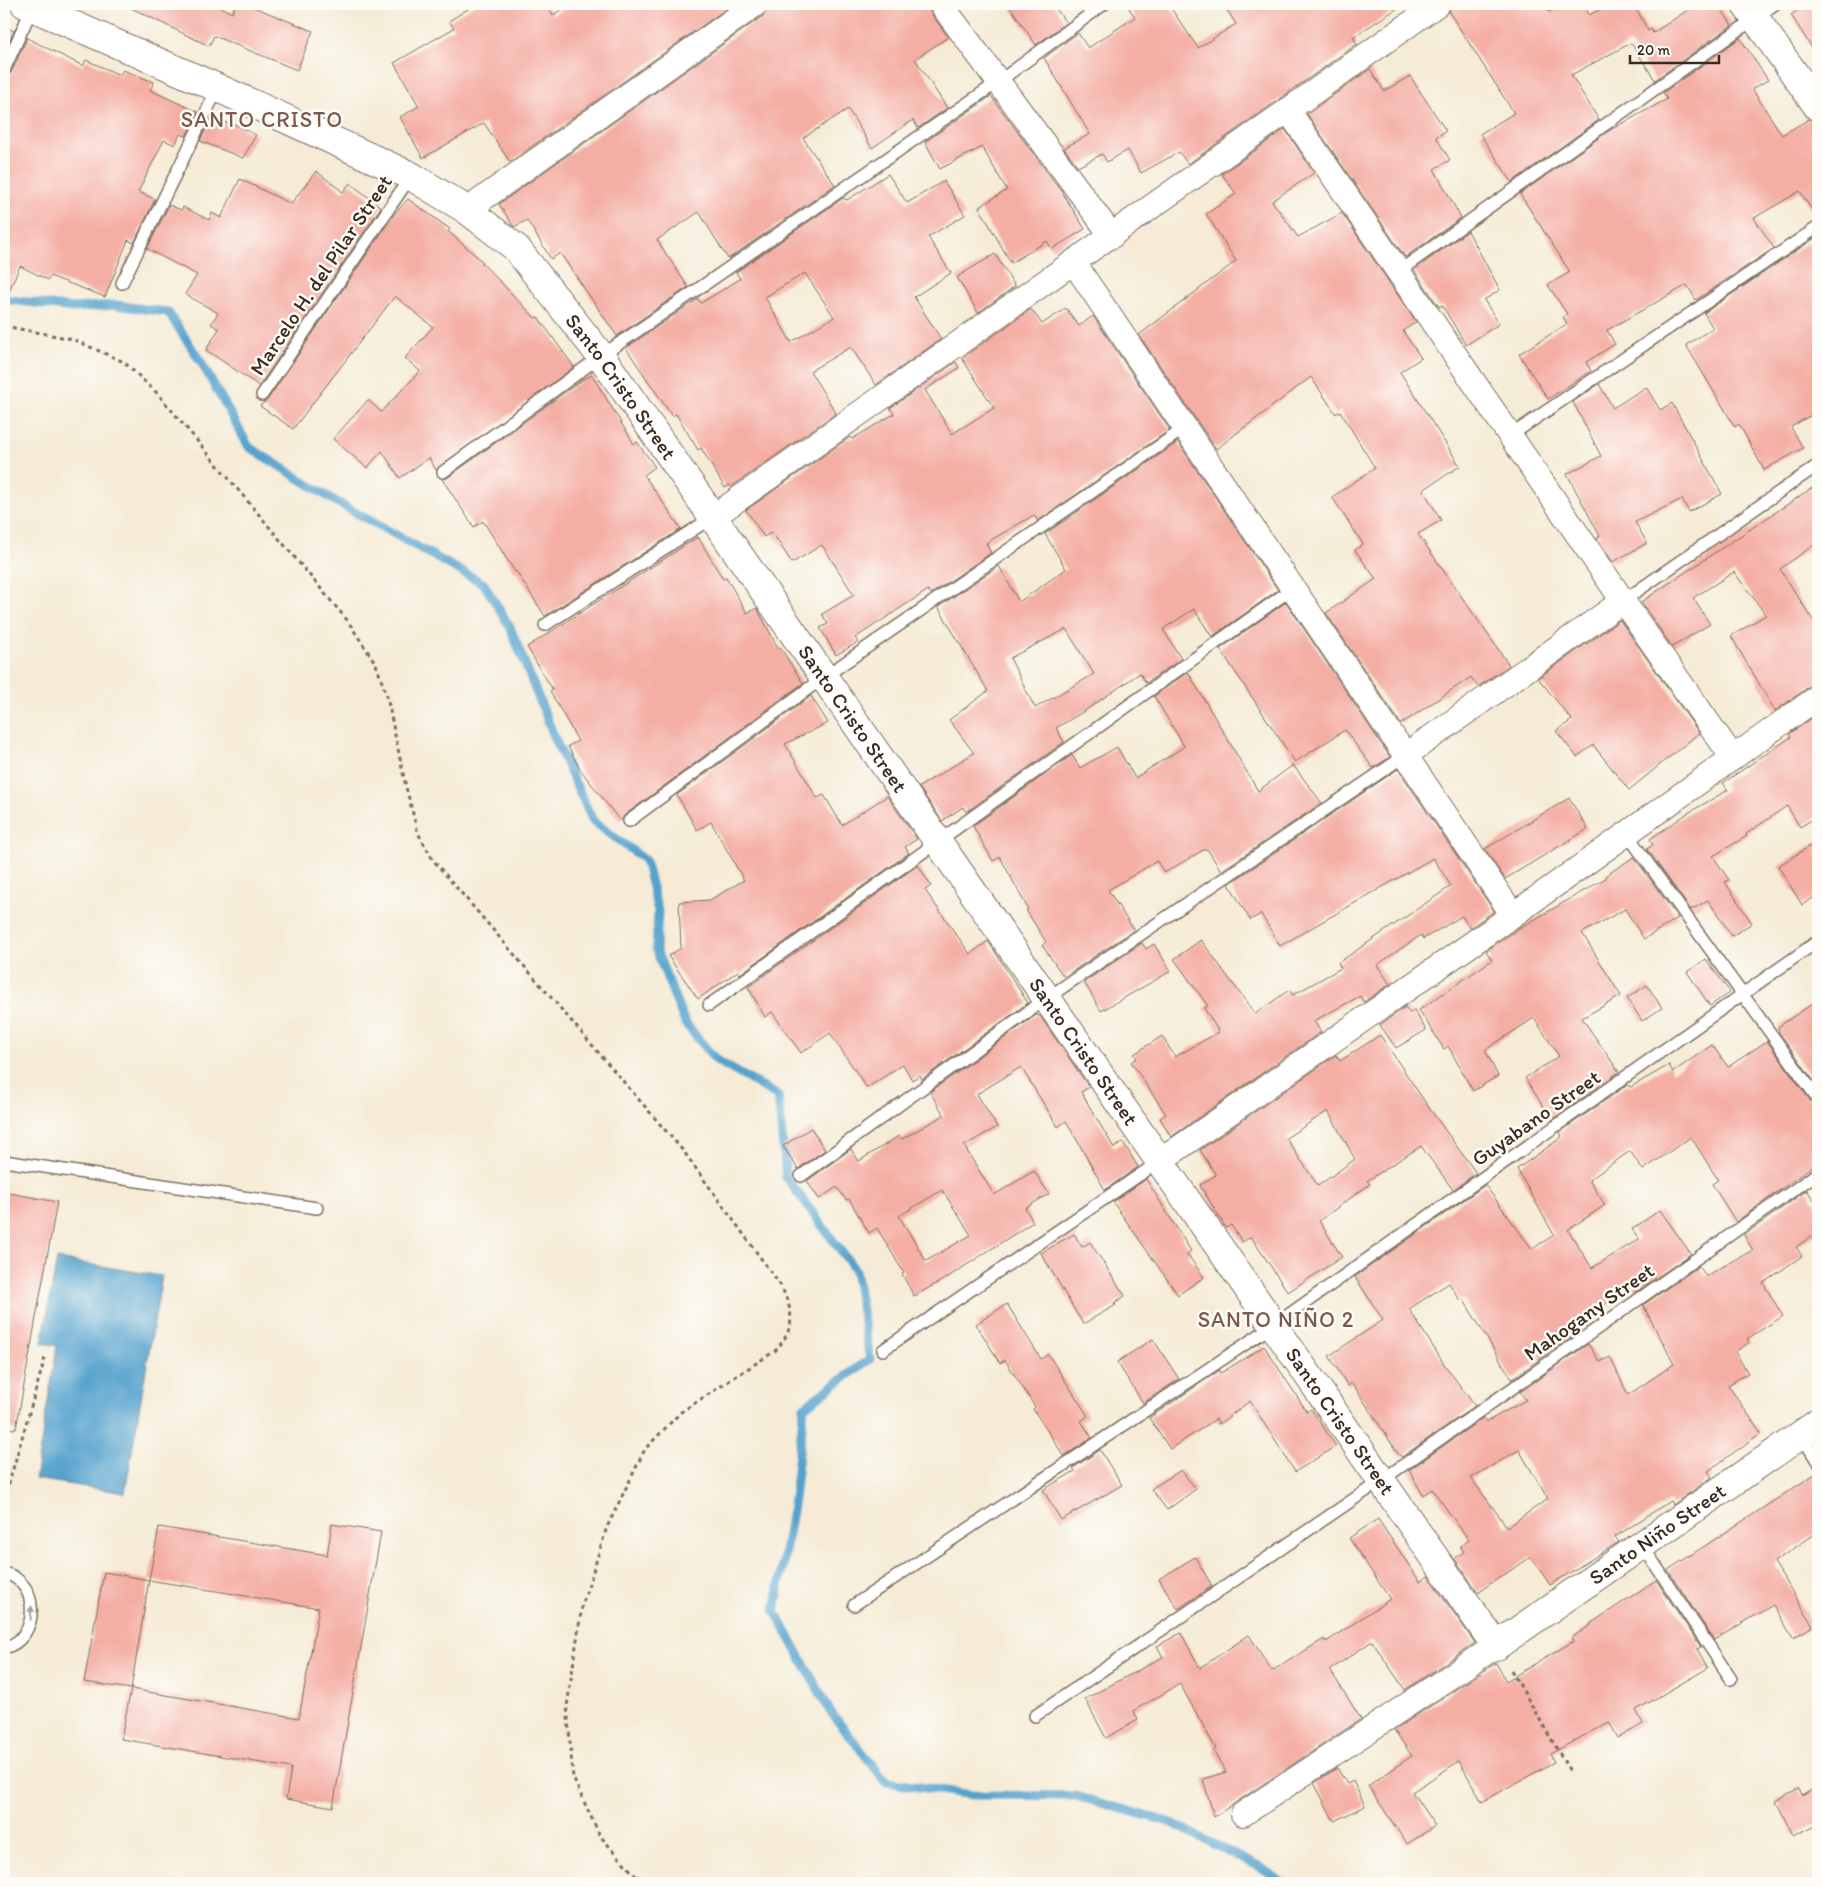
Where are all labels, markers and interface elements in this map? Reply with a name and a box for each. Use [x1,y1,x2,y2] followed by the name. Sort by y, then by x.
[1630,32,1718,64] scale bar
[1637,41,1671,59] text: 20 m
[181,106,343,133] district label: SANTO CRISTO
[244,170,397,380] street label: Marcelo H. del Pilar Street
[560,308,682,464] street label: Santo Cristo Street
[793,640,913,797] street label: Santo Cristo Street
[1024,973,1144,1130] street label: Santo Cristo Street
[1467,1064,1605,1171] street label: Guyabano Street
[1519,1257,1659,1366] street label: Mahogany Street
[1198,1306,1354,1333] district label: SANTO NIÑO 2
[1281,1342,1400,1500] street label: Santo Cristo Street
[1584,1478,1730,1590] street label: Santo Niño Street
[27,1604,35,1620] one-way arrow

